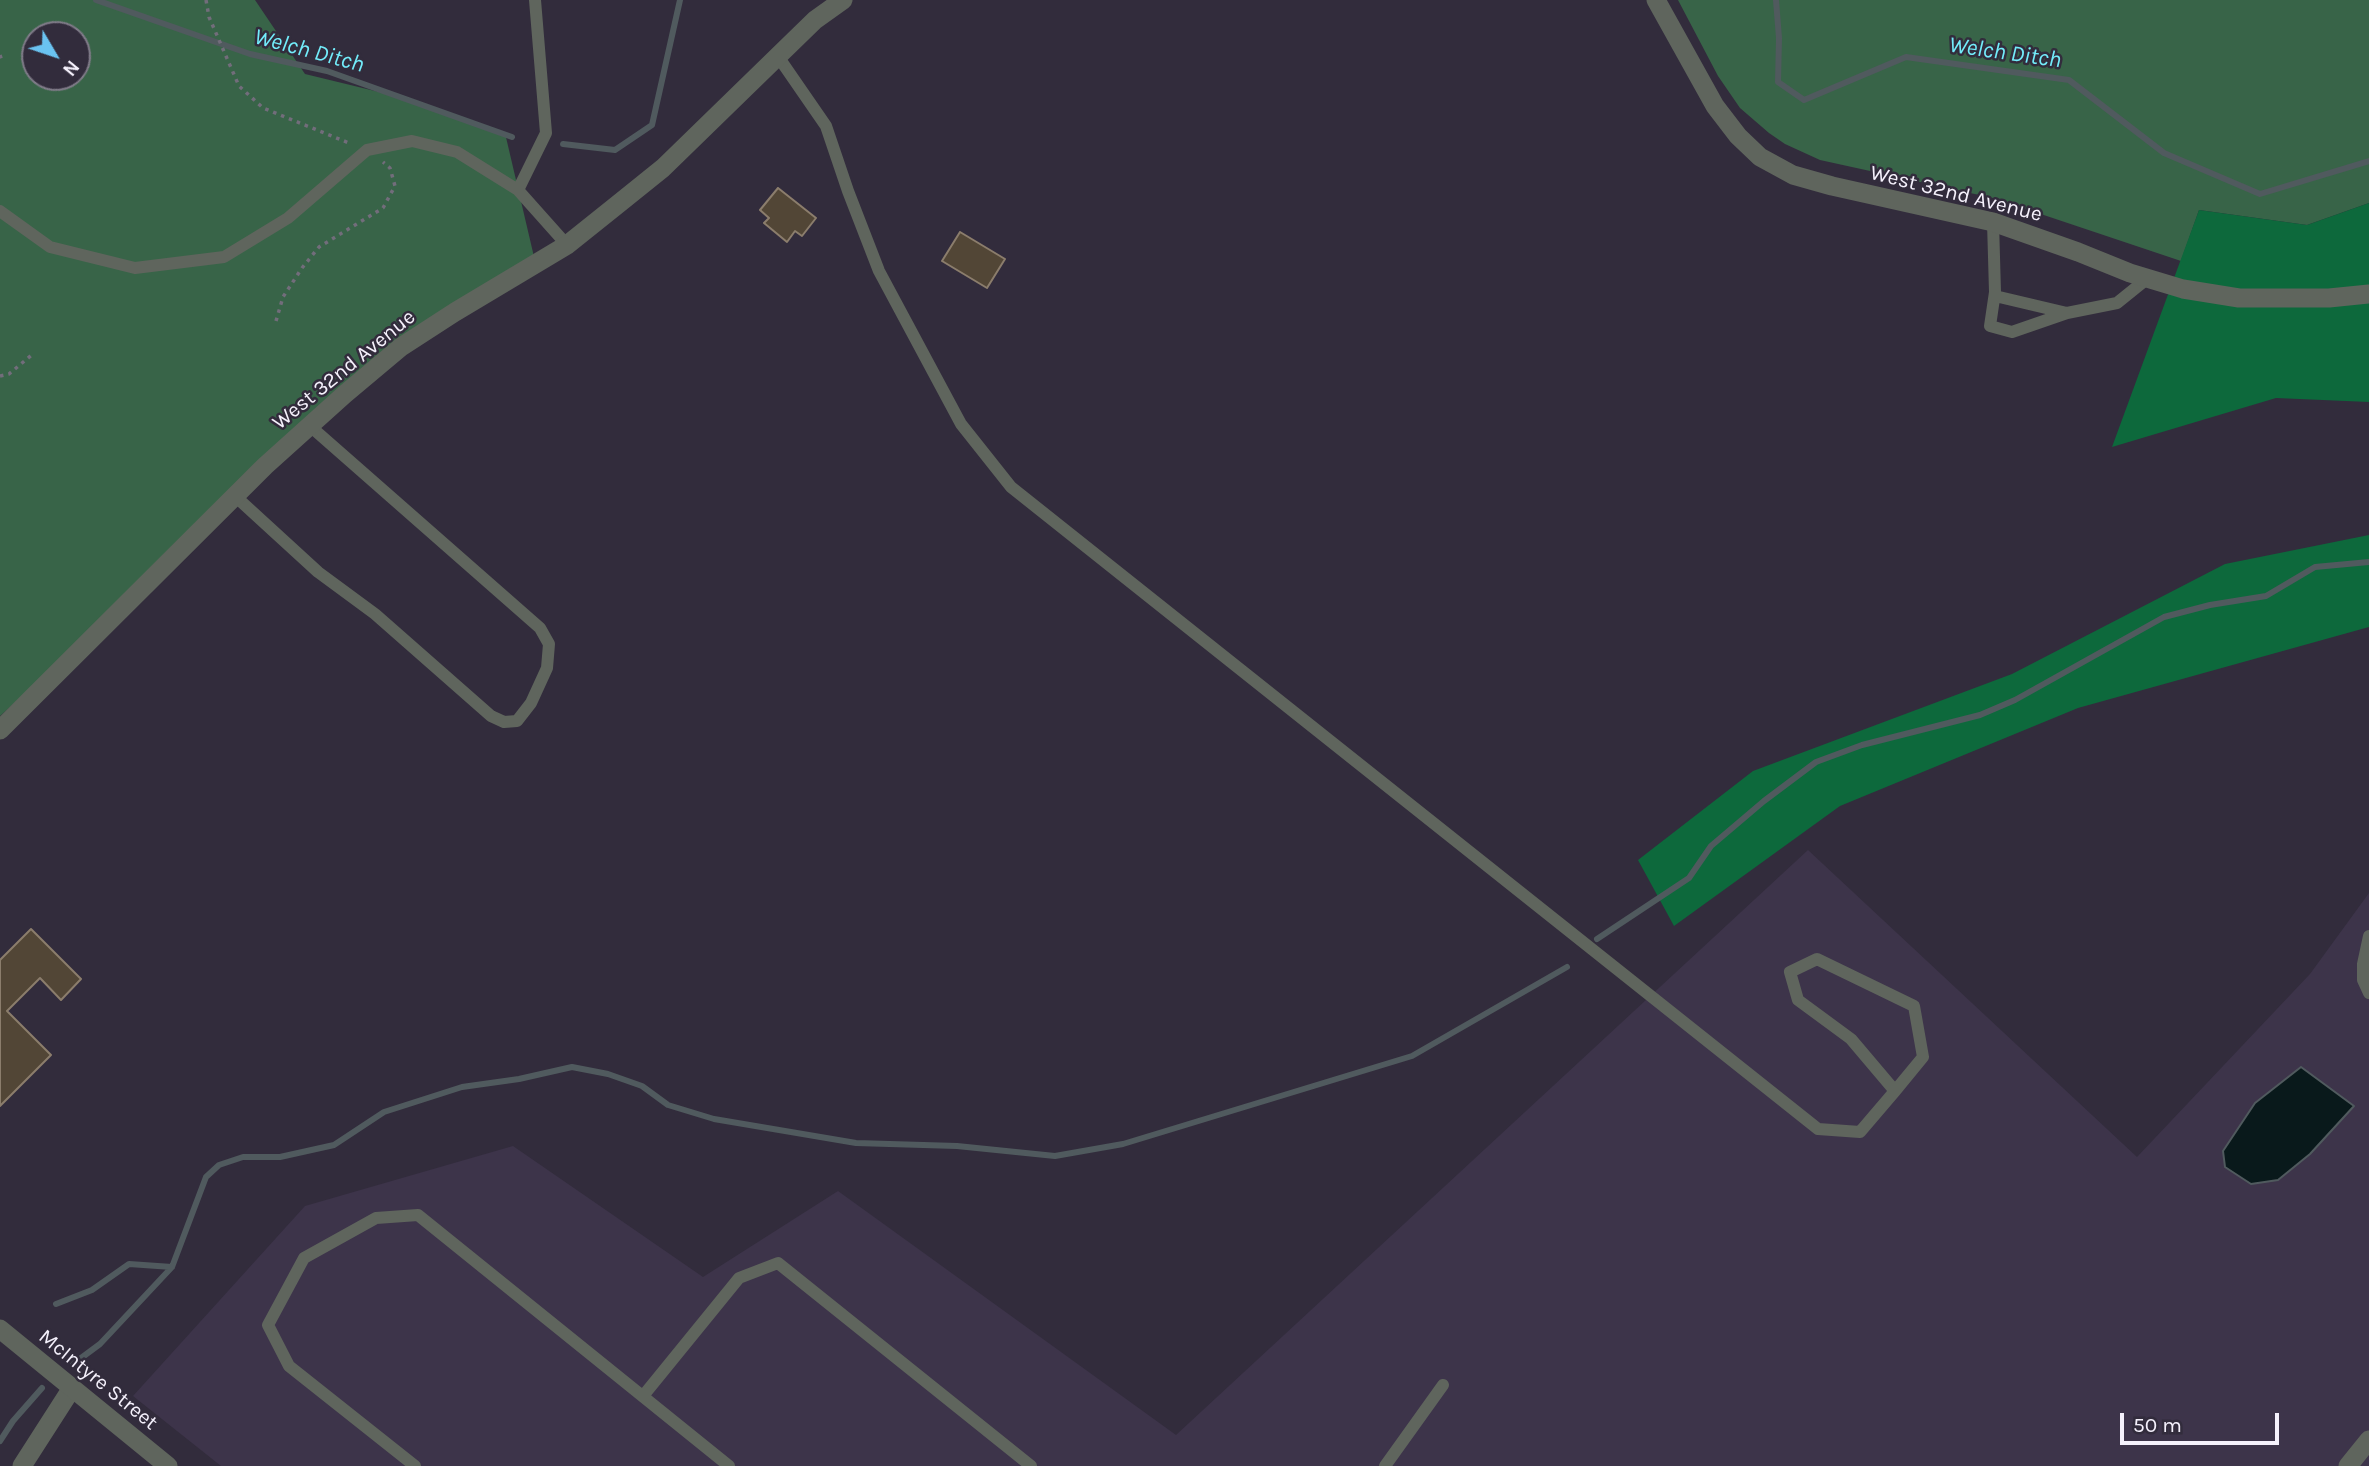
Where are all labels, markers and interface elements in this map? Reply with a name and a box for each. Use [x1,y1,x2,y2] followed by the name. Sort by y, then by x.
[21,21,91,91] north arrow
[251,23,367,79] water label: Welch Ditch
[1947,31,2063,75] water label: Welch Ditch
[58,56,84,80] text: N
[1867,160,2045,228] street label: West 32nd Avenue
[267,305,421,435] street label: West 32nd Avenue
[33,1324,163,1436] street label: McIntyre Street
[2124,1400,2283,1444] scale bar
[2133,1413,2182,1437] text: 50 m

